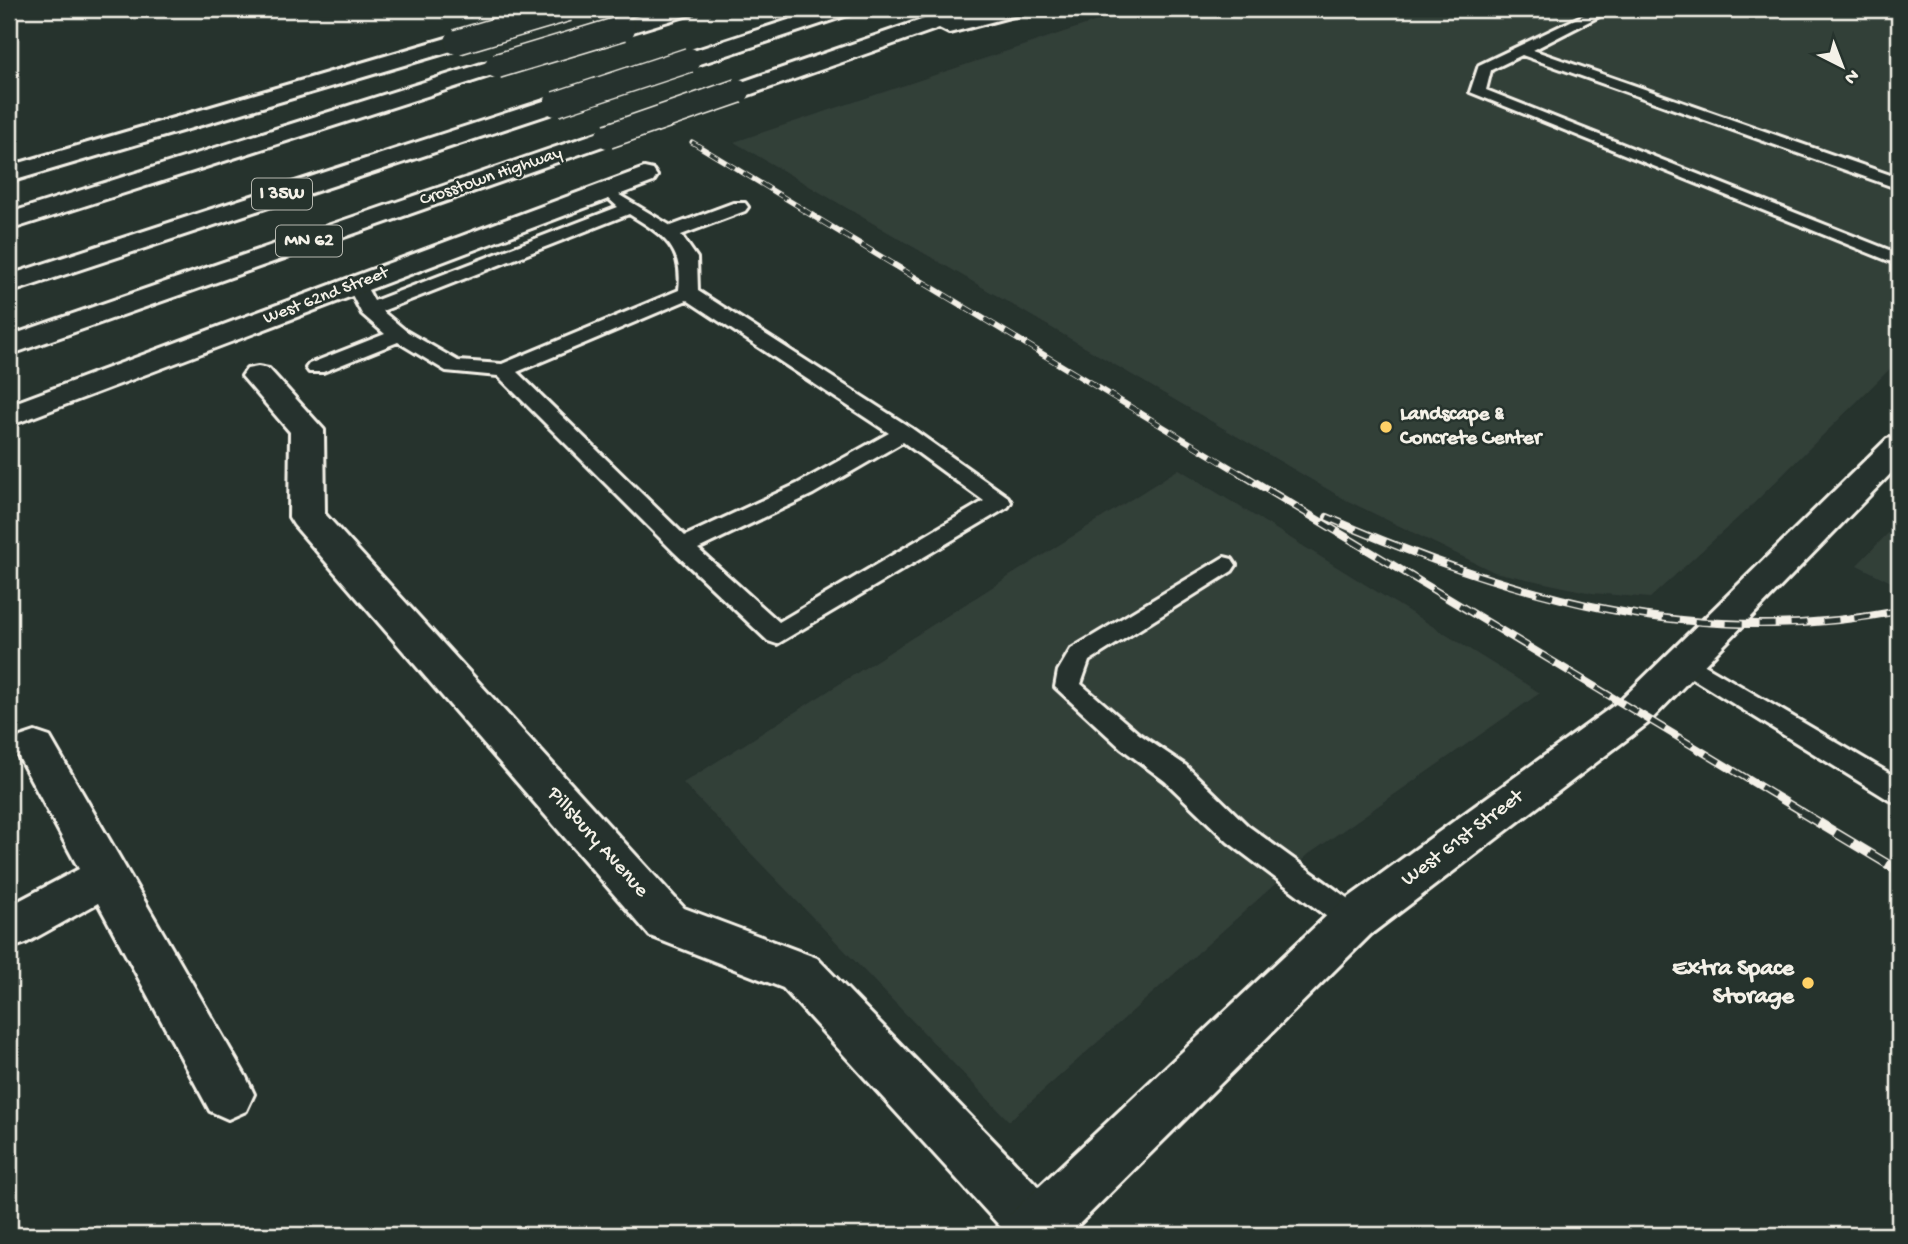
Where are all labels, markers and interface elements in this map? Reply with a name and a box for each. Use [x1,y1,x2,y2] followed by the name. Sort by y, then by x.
[1806,32,1876,102] north arrow
[1839,63,1863,89] text: N
[417,143,565,211] street label: Crosstown Highway
[252,178,312,210] road number: I 35W
[276,226,342,256] road number: MN 62
[261,262,393,329] street label: West 62nd Street
[1399,403,1544,452] place label: Landscape & Concrete Center
[1378,419,1394,435] marker: Landscape & Concrete Center
[540,782,654,904] street label: Pillsbury Avenue
[1397,784,1531,893] street label: West 61st Street
[1672,955,1796,1012] place label: Extra Space Storage
[1800,975,1816,991] marker: Extra Space Storage

